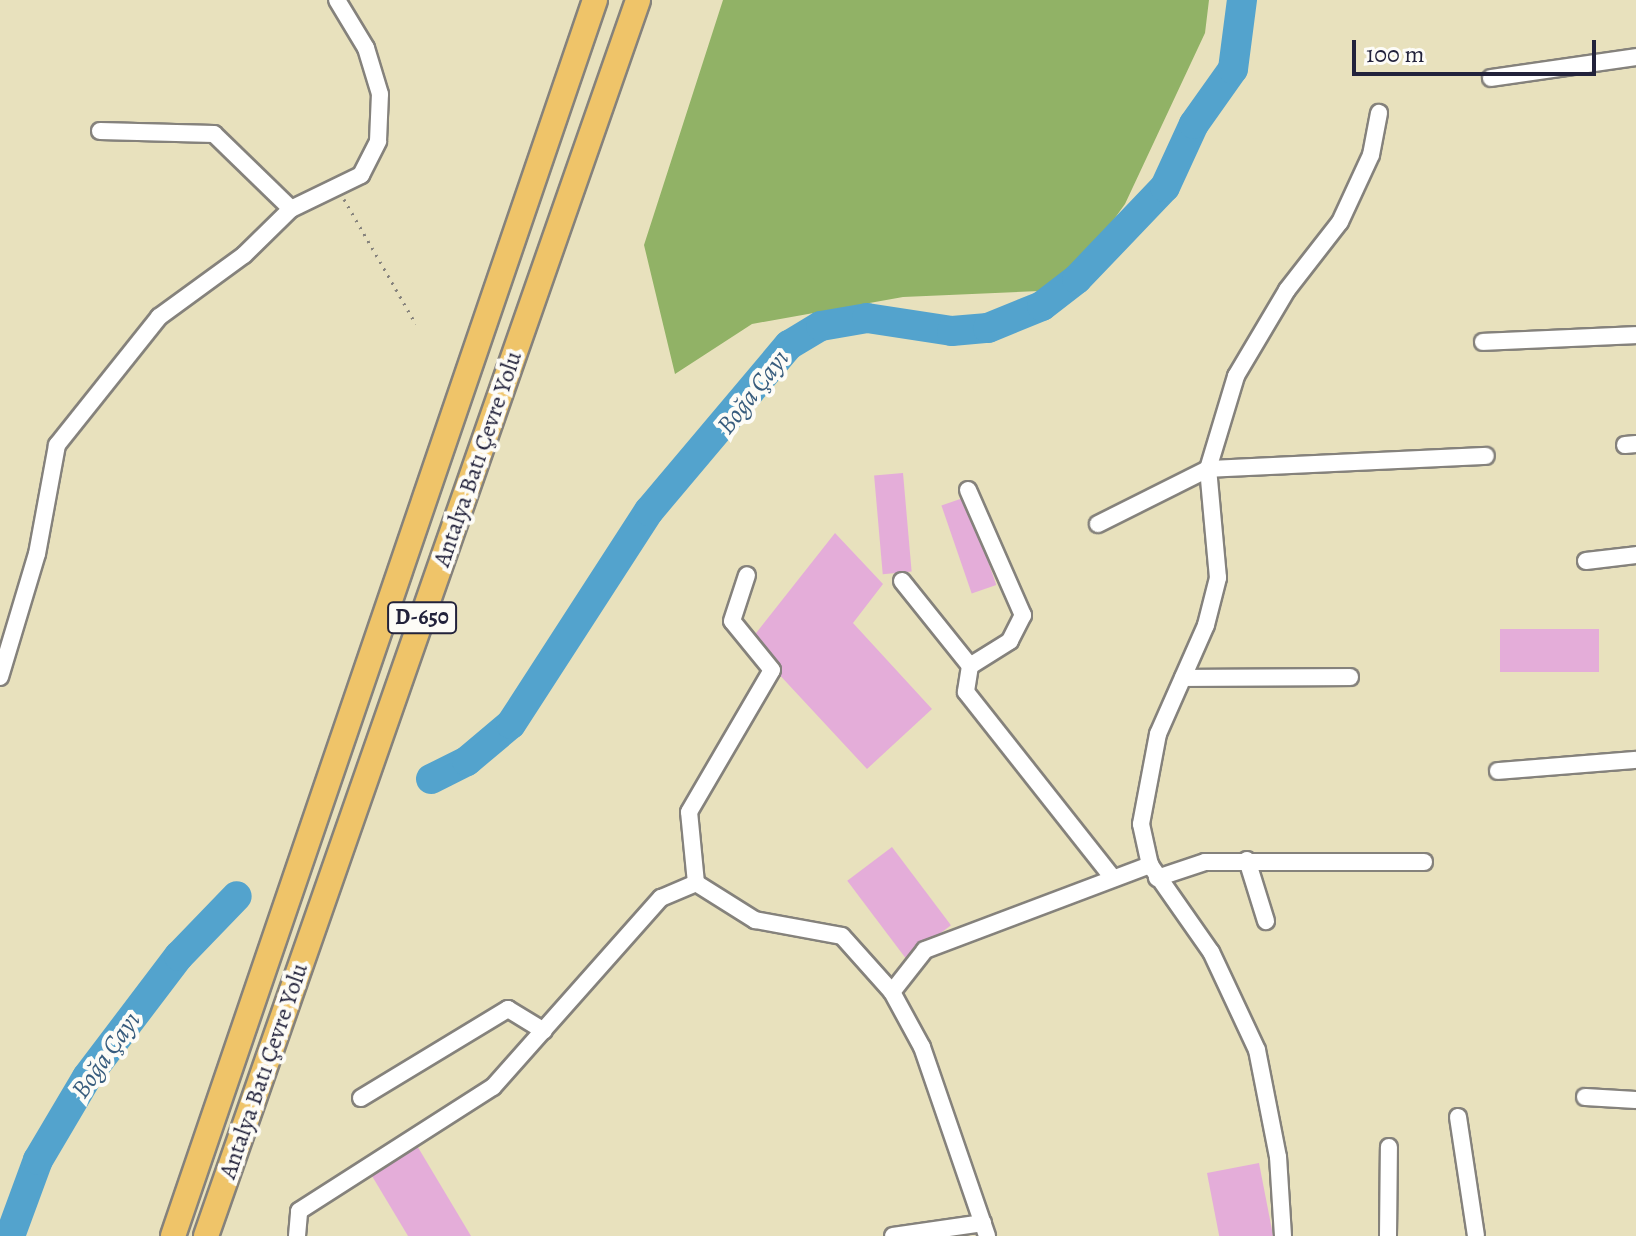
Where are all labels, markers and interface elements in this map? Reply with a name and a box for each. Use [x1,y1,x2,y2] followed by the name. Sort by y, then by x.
[1356,24,1600,74] scale bar
[1366,38,1425,70] text: 100 m
[710,344,796,440] water label: Boğa Çayı
[428,347,528,571] street label: Antalya Batı Çevre Yolu
[386,600,458,636] road number: D-650
[214,959,314,1183] street label: Antalya Batı Çevre Yolu
[65,1006,147,1104] water label: Boğa Çayı

